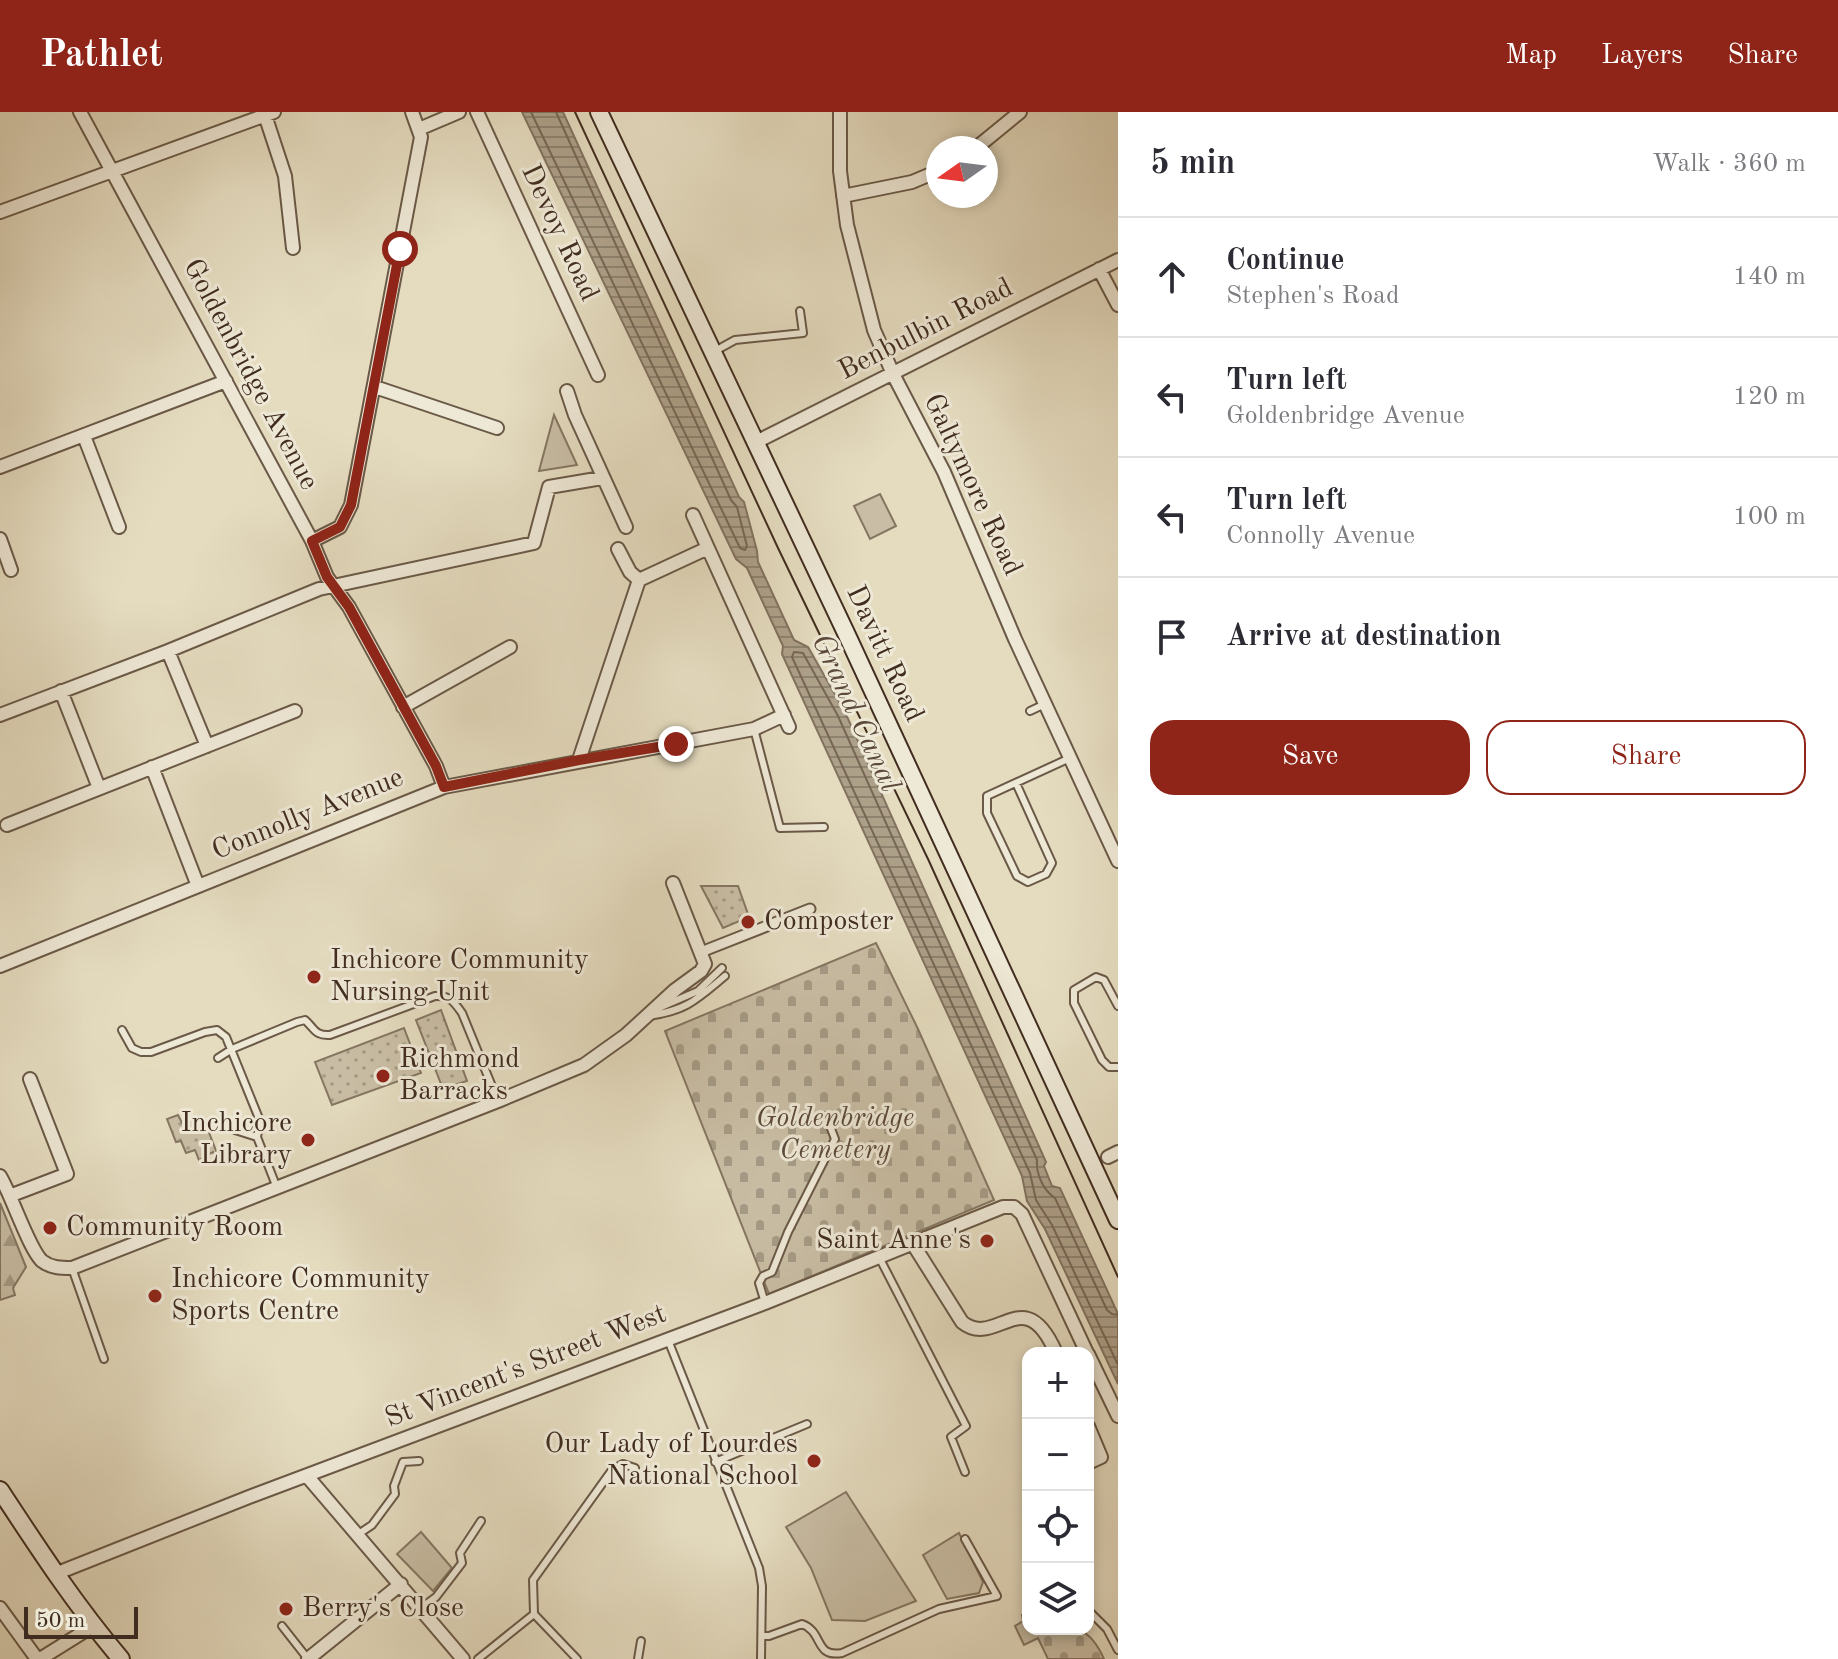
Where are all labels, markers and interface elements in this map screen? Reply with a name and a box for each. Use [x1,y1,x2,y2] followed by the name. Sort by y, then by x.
[40,37,163,75] text: Pathlet
[1505,42,1557,70] text: Map
[1601,42,1683,70] text: Layers
[1727,42,1798,70] text: Share
[926,136,998,208] north arrow
[1150,147,1235,181] text: 5 min
[1652,151,1806,177] text: Walk · 360 m
[515,160,603,306] street label: Devoy Road
[382,231,418,267] route start
[1226,246,1345,276] text: Continue
[177,255,323,495] street label: Goldenbridge Avenue
[1150,255,1194,299] icon: ahead
[1733,264,1806,290] text: 140 m
[834,274,1018,386] street label: Benbulbin Road
[1226,283,1400,309] text: Stephen's Road
[1226,366,1347,396] text: Turn left
[1150,375,1194,419] icon: left
[1733,384,1806,410] text: 120 m
[918,390,1026,580] street label: Galtymore Road
[1226,403,1465,429] text: Goldenbridge Avenue
[1226,486,1347,516] text: Turn left
[1150,495,1194,539] icon: left
[1733,504,1806,530] text: 100 m
[1226,523,1415,549] text: Connolly Avenue
[840,581,928,727] street label: Davitt Road
[1150,615,1194,659] icon: arrive
[1226,622,1501,652] text: Arrive at destination
[805,629,905,797] water label: Grand Canal
[1150,720,1470,795] button: Save
[1486,720,1806,795] button: Share
[658,726,694,762] route end
[208,764,408,866] street label: Connolly Avenue
[764,908,894,936] place label: Composter
[739,913,757,931] marker: Composter
[330,947,589,1007] place label: Inchicore Community Nursing Unit
[305,968,323,986] marker: Inchicore Community Nursing Unit
[399,1046,520,1106] place label: Richmond Barracks
[374,1067,392,1085] marker: Richmond Barracks
[756,1105,914,1165] park label: Goldenbridge Cemetery
[180,1110,292,1170] place label: Inchicore Library
[299,1131,317,1149] marker: Inchicore Library
[66,1214,283,1242] place label: Community Room
[41,1219,59,1237] marker: Community Room
[816,1227,971,1255] place label: Saint Anne's
[978,1232,996,1250] marker: Saint Anne's
[171,1266,430,1326] place label: Inchicore Community Sports Centre
[146,1287,164,1305] marker: Inchicore Community Sports Centre
[381,1300,671,1434] street label: St Vincent's Street West
[1022,1347,1094,1635] map controls
[1022,1347,1094,1419] button: +
[1022,1419,1094,1491] button: −
[545,1431,798,1491] place label: Our Lady of Lourdes National School
[805,1452,823,1470] marker: Our Lady of Lourdes National School
[1022,1491,1094,1563] button: locate
[1022,1563,1094,1635] button: layers
[302,1595,464,1623] place label: Berry's Close
[277,1600,295,1618] marker: Berry's Close
[24,1603,138,1639] scale bar
[36,1610,85,1632] text: 50 m

